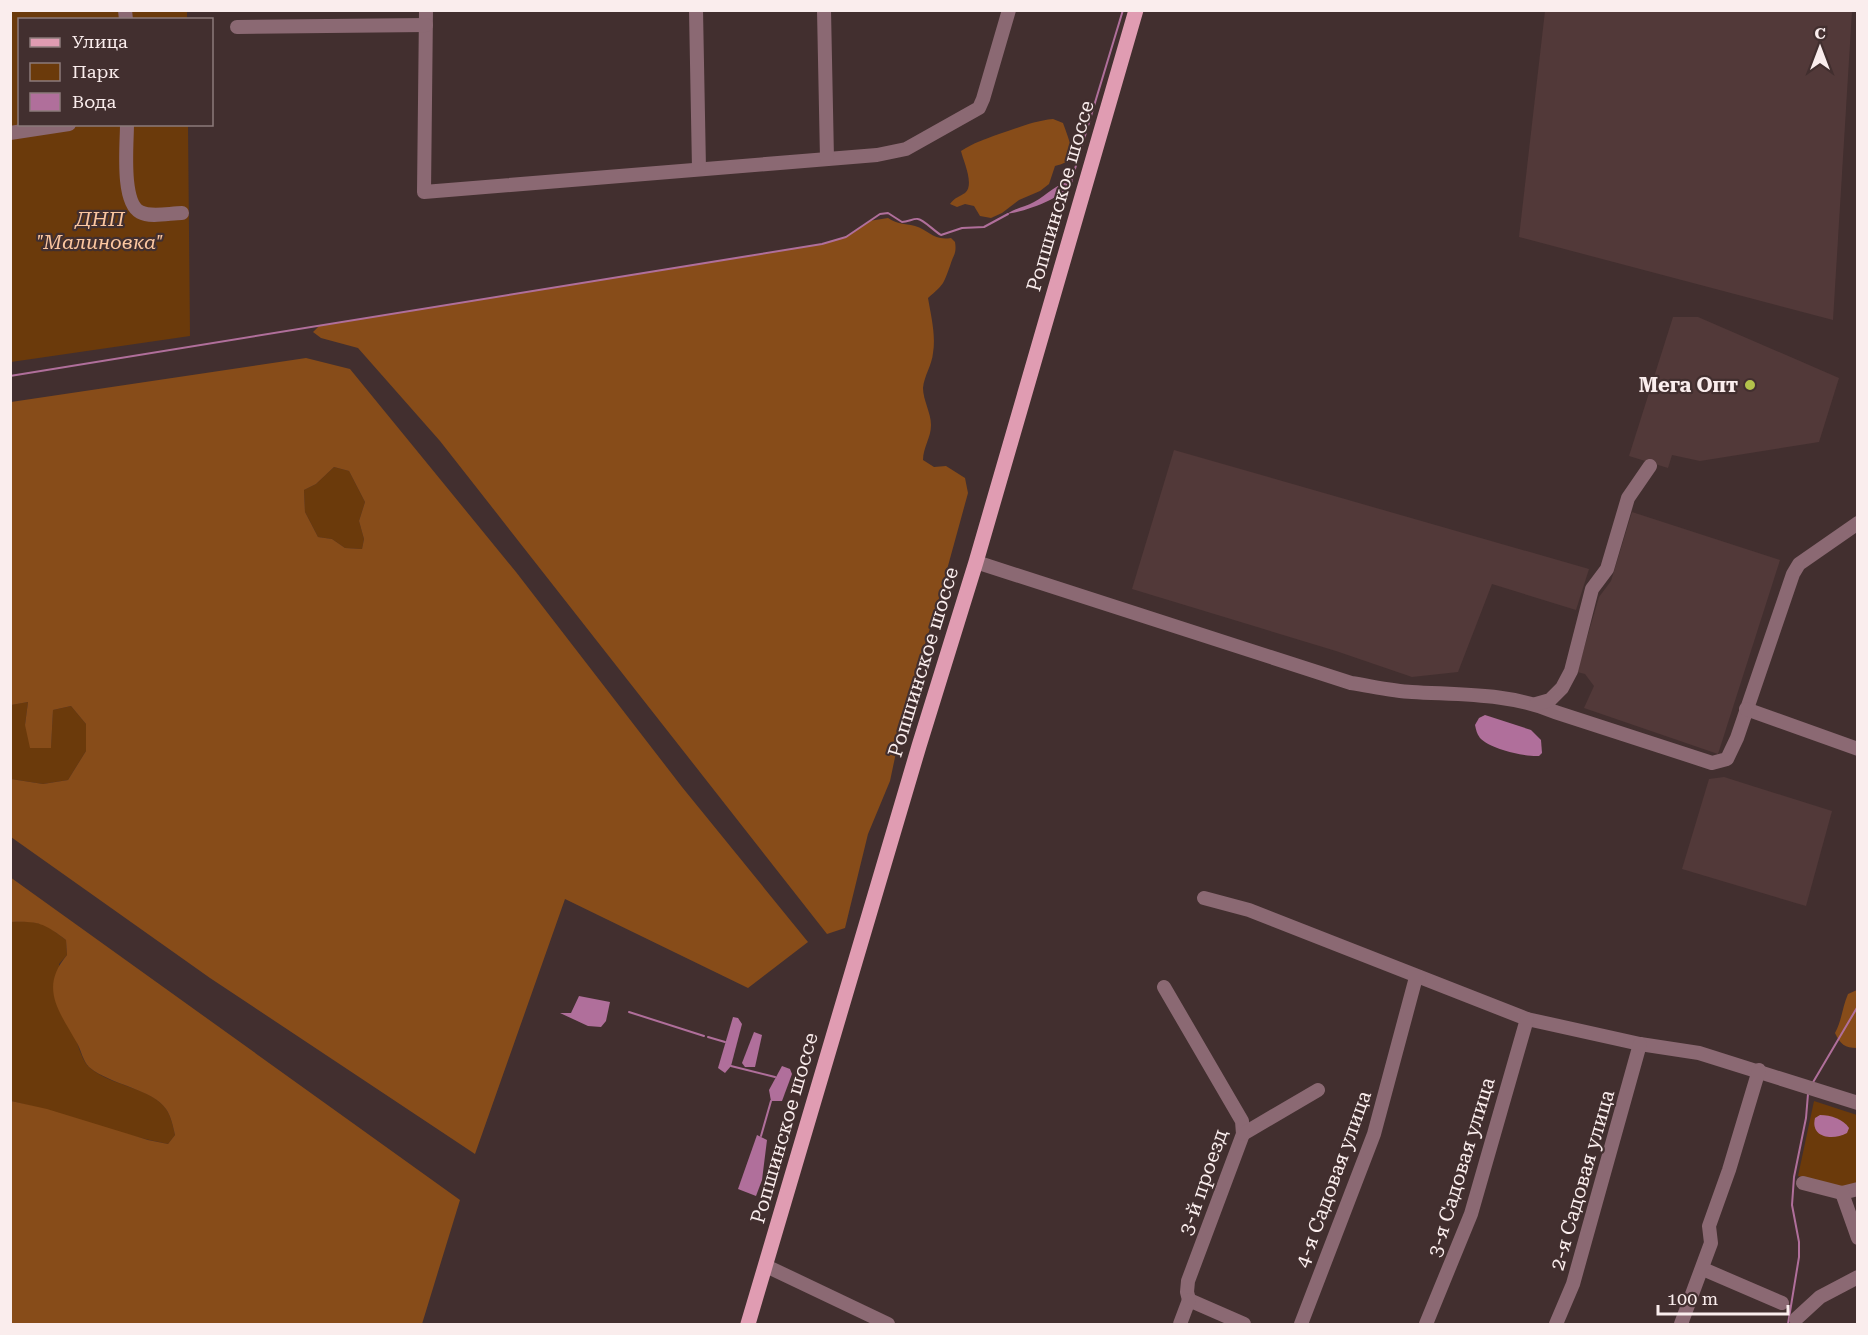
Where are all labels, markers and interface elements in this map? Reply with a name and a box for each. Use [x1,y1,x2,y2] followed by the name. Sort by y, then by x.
[18,18,213,126] legend
[1790,18,1850,78] north arrow
[1814,24,1826,43] text: С
[72,31,128,52] text: Улица
[72,61,120,82] text: Парк
[72,91,116,112] text: Вода
[1021,98,1099,294] street label: Ропшинское шоссе
[37,207,163,254] park label: ДНП "Малиновка"
[1639,373,1738,397] place label: Мега Опт
[1743,378,1757,392] marker: Мега Опт
[883,564,963,760] street label: Ропшинское шоссе
[745,1030,823,1226] street label: Ропшинское шоссе
[1422,1074,1500,1260] street label: 3-я Садовая улица
[1290,1087,1376,1271] street label: 4-я Садовая улица
[1545,1087,1619,1273] street label: 2-я Садовая улица
[1174,1125,1232,1238] street label: 3-й проезд
[1658,1278,1788,1316] scale bar
[1667,1288,1718,1309] text: 100 m

